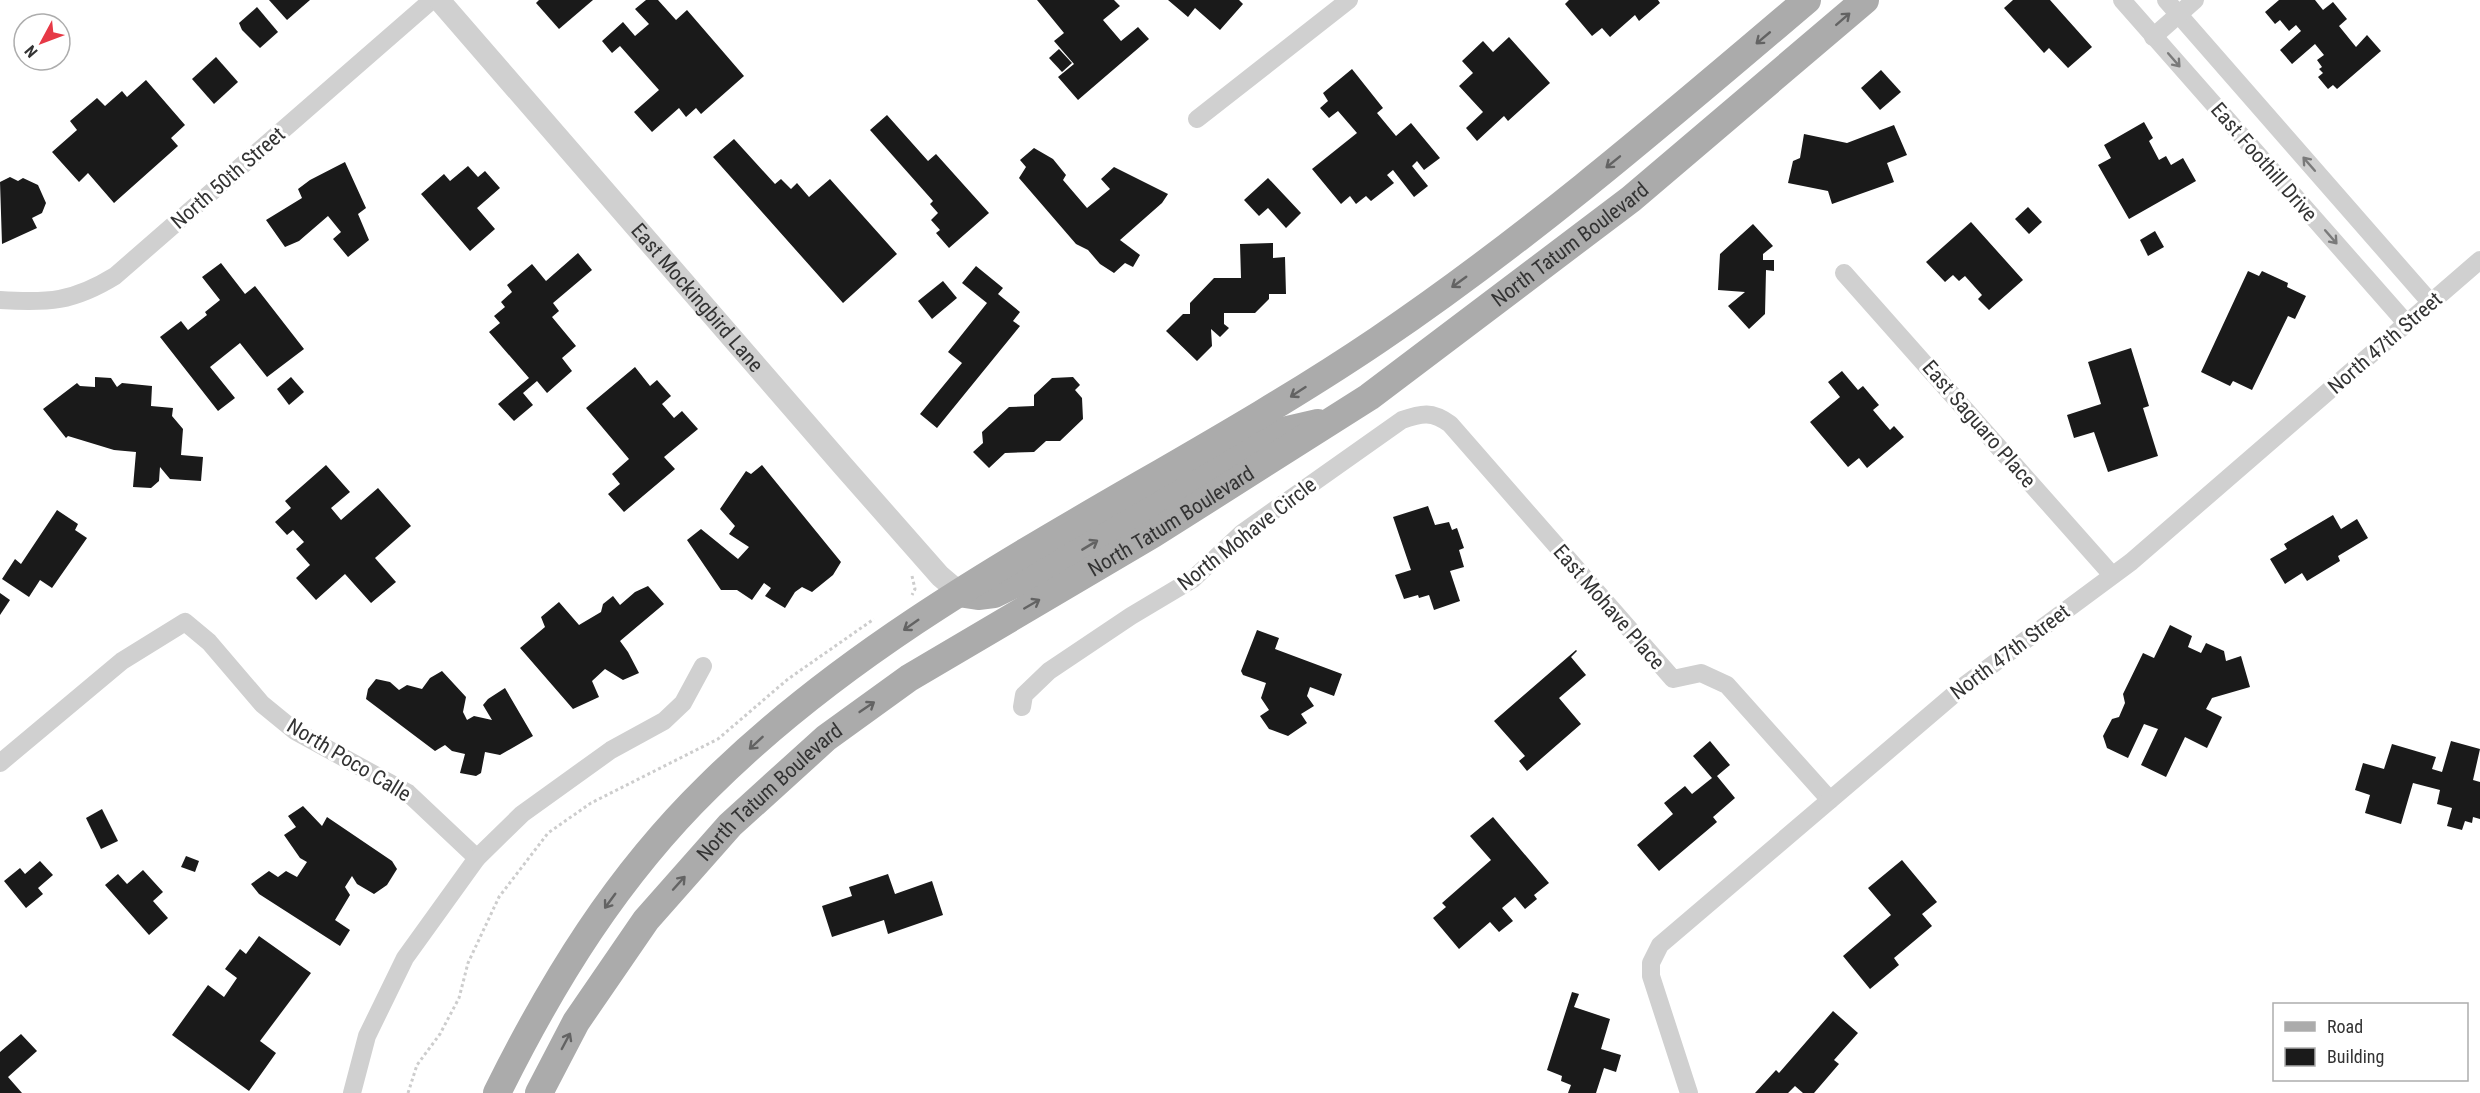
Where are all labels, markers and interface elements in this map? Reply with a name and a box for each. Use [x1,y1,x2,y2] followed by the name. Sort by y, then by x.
[12,12,72,72] north arrow
[1835,12,1851,25] one-way arrow
[1756,31,1771,45] one-way arrow
[21,42,41,61] text: N
[2167,52,2181,67] one-way arrow
[2206,98,2322,226] street label: East Foothill Drive
[166,122,290,234] street label: North 50th Street
[1605,156,1621,169] one-way arrow
[2302,157,2316,172] one-way arrow
[1487,177,1653,312] street label: North Tatum Boulevard
[626,218,768,377] street label: East Mockingbird Lane
[2324,229,2338,244] one-way arrow
[1451,276,1467,288] one-way arrow
[2323,287,2447,399] street label: North 47th Street
[1917,356,2041,492] street label: East Saguaro Place
[1290,386,1307,398] one-way arrow
[1084,461,1259,581] street label: North Tatum Boulevard
[1173,472,1321,595] street label: North Mohave Circle
[1081,538,1098,550] one-way arrow
[1548,540,1670,674] street label: East Mohave Place
[1023,598,1040,610] one-way arrow
[1946,599,2074,705] street label: North 47th Street
[903,619,919,631] one-way arrow
[858,701,874,713] one-way arrow
[283,714,415,806] street label: North Poco Calle
[692,718,847,866] street label: North Tatum Boulevard
[748,736,763,750] one-way arrow
[672,876,686,891] one-way arrow
[604,893,616,909] one-way arrow
[2273,1003,2468,1081] legend
[2327,1016,2363,1037] text: Road
[560,1032,572,1050] one-way arrow
[2327,1046,2384,1067] text: Building

